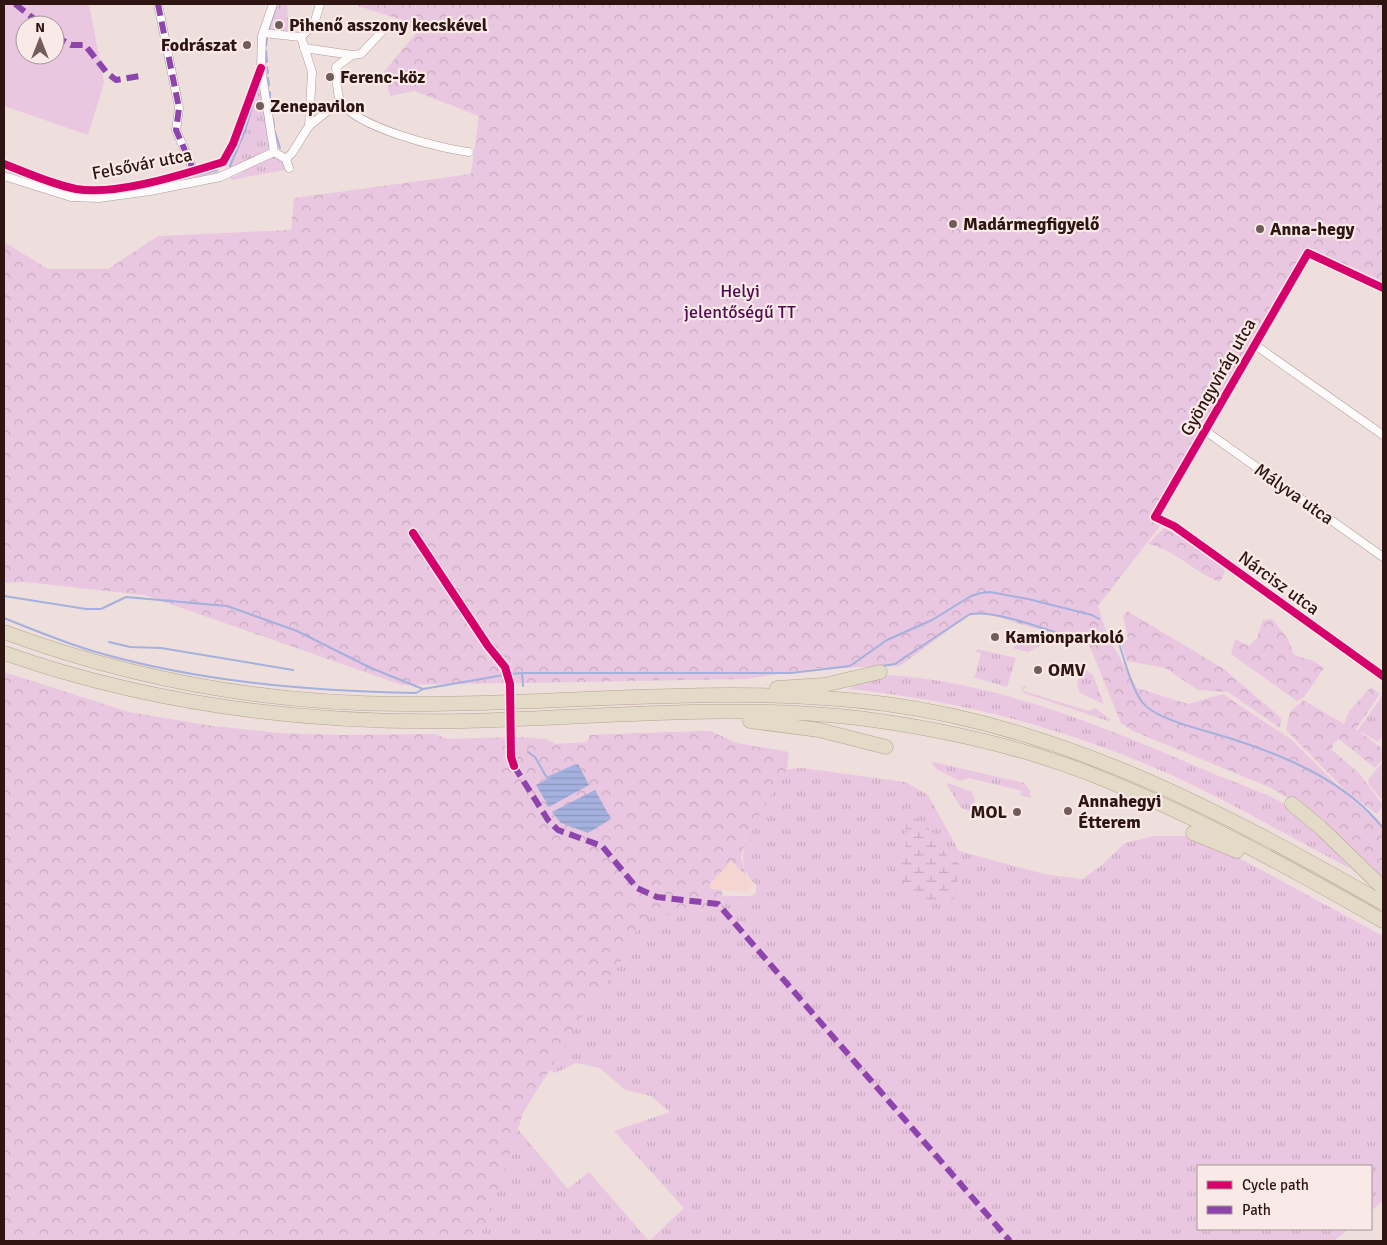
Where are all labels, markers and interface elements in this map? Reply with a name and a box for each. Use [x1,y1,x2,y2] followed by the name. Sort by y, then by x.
[289,14,488,36] place label: Pihenő asszony kecskével
[15,15,65,65] north arrow
[35,19,45,36] text: N
[273,19,285,31] marker: Pihenő asszony kecskével
[161,34,237,56] place label: Fodrászat
[241,39,253,51] marker: Fodrászat
[340,66,425,88] place label: Ferenc-köz
[324,71,336,83] marker: Ferenc-köz
[270,95,365,117] place label: Zenepavilon
[254,100,266,112] marker: Zenepavilon
[90,143,194,185] street label: Felsővár utca
[963,213,1099,235] place label: Madármegfigyelő
[947,218,959,230] marker: Madármegfigyelő
[1270,218,1355,240] place label: Anna-hegy
[1254,223,1266,235] marker: Anna-hegy
[684,280,796,323] park label: Helyi jelentőségű TT
[1175,314,1261,440] street label: Gyöngyvirág utca
[1250,459,1338,529] street label: Mályva utca
[1234,546,1324,620] street label: Nárcisz utca
[1005,626,1124,648] place label: Kamionparkoló
[989,631,1001,643] marker: Kamionparkoló
[1048,659,1086,681] place label: OMV
[1032,664,1044,676] marker: OMV
[1078,790,1161,833] place label: Annahegyi Étterem
[971,801,1008,823] place label: MOL
[1062,805,1074,817] marker: Annahegyi Étterem
[1011,806,1023,818] marker: MOL
[1197,1165,1372,1230] legend
[1242,1176,1309,1194] text: Cycle path
[1242,1201,1271,1219] text: Path

